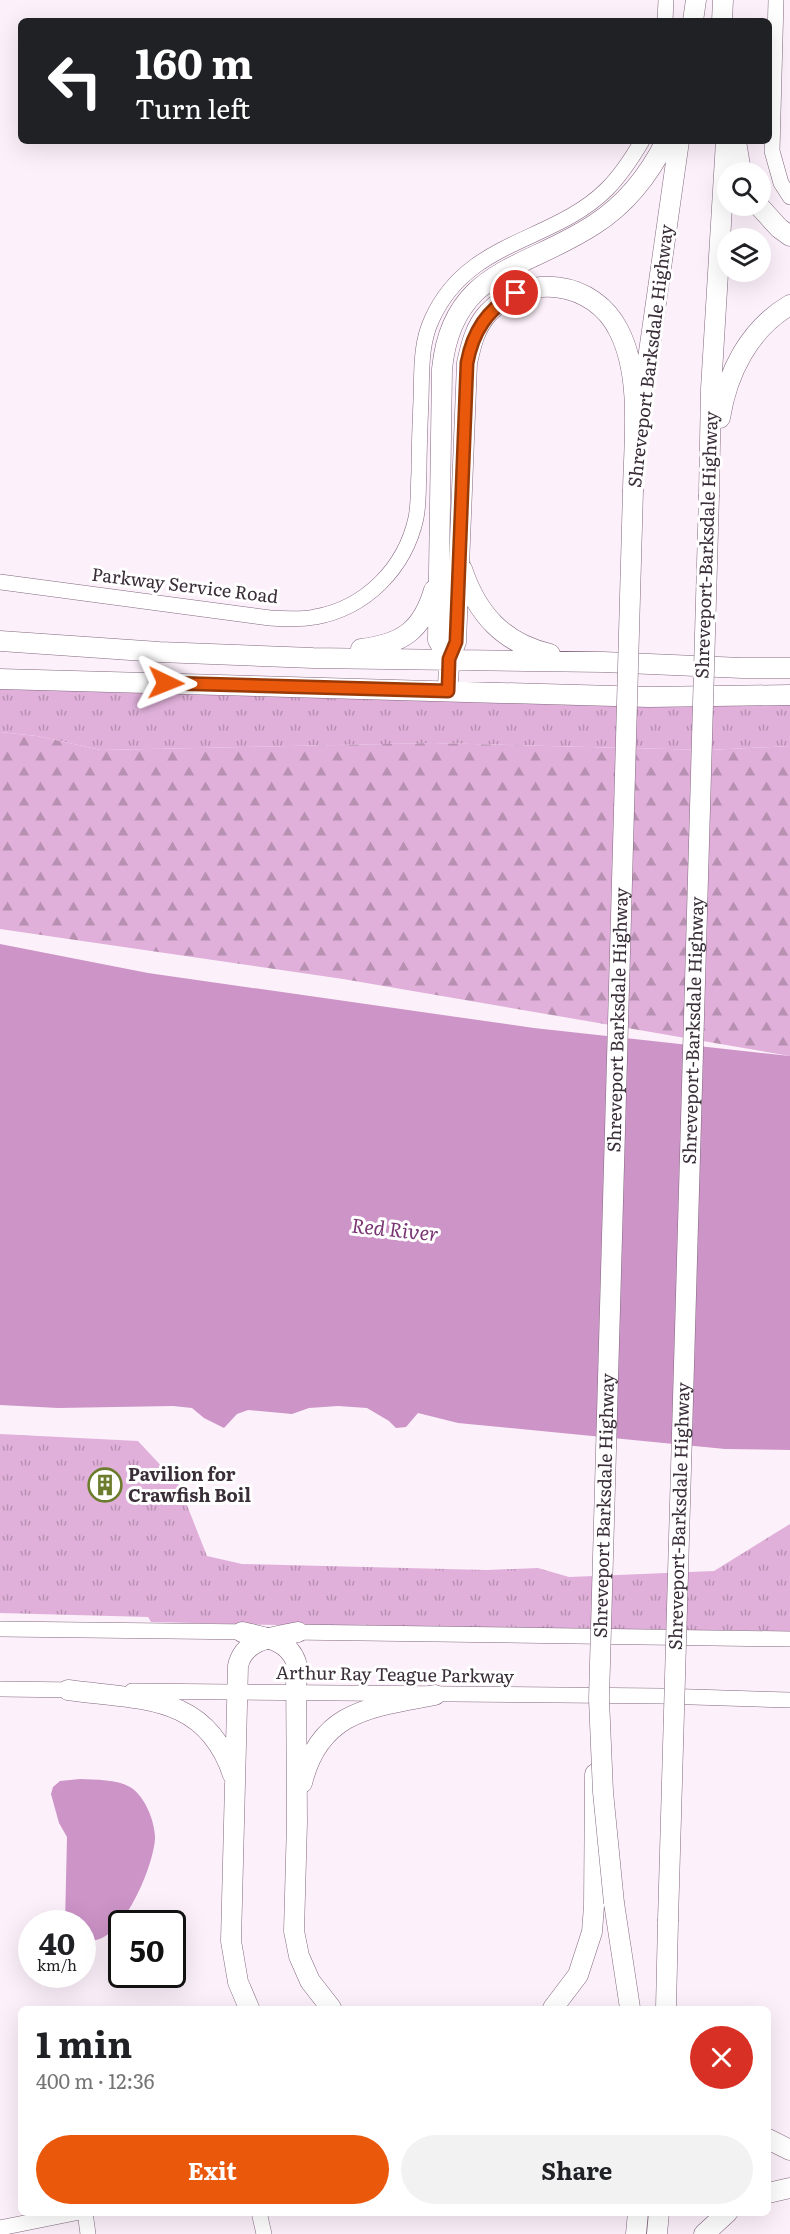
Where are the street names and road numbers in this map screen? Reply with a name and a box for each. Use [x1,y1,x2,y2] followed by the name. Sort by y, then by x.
[620,222,679,489] street label: Shreveport Barksdale Highway
[687,410,724,679] street label: Shreveport-Barksdale Highway
[90,560,280,609] street label: Parkway Service Road
[599,886,634,1153] street label: Shreveport Barksdale Highway
[675,895,709,1165] street label: Shreveport-Barksdale Highway
[586,1372,620,1639] street label: Shreveport Barksdale Highway
[661,1381,696,1650] street label: Shreveport-Barksdale Highway
[276,1658,515,1689] street label: Arthur Ray Teague Parkway

